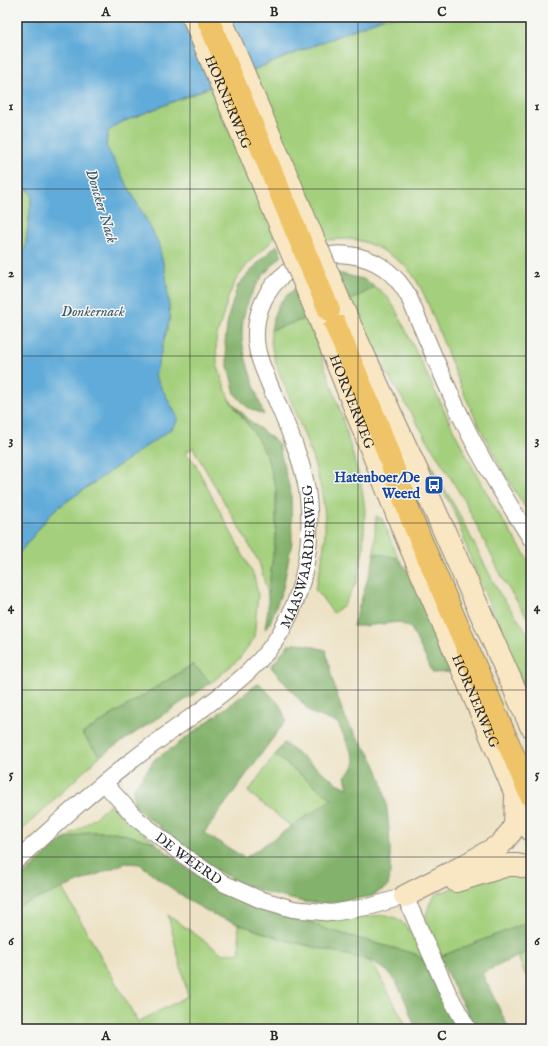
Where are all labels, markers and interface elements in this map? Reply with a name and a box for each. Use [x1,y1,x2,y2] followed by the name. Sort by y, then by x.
[101,4,112,21] text: A
[270,4,279,21] text: B
[437,4,447,21] text: C
[200,53,256,153] street label: HORNERWEG
[9,98,14,115] text: 1
[535,98,540,115] text: 1
[81,167,122,245] water label: Doncker Nack
[8,265,14,282] text: 2
[534,265,540,282] text: 2
[61,302,125,321] water label: Donkernack
[325,352,379,452] street label: HORNERWEG
[9,432,14,449] text: 3
[535,432,540,449] text: 3
[334,469,421,503] place label: Hatenboer/De Weerd
[423,474,445,496] bus stop icon: Hatenboer/De Weerd
[277,483,319,632] street label: MAASWAARDERWEG
[8,599,15,616] text: 4
[534,599,541,616] text: 4
[447,652,503,752] street label: HORNERWEG
[9,766,14,783] text: 5
[535,766,540,783] text: 5
[151,829,225,889] street label: DE WEERD
[8,933,14,950] text: 6
[534,933,540,950] text: 6
[101,1028,112,1045] text: A
[270,1028,279,1045] text: B
[437,1028,447,1045] text: C

